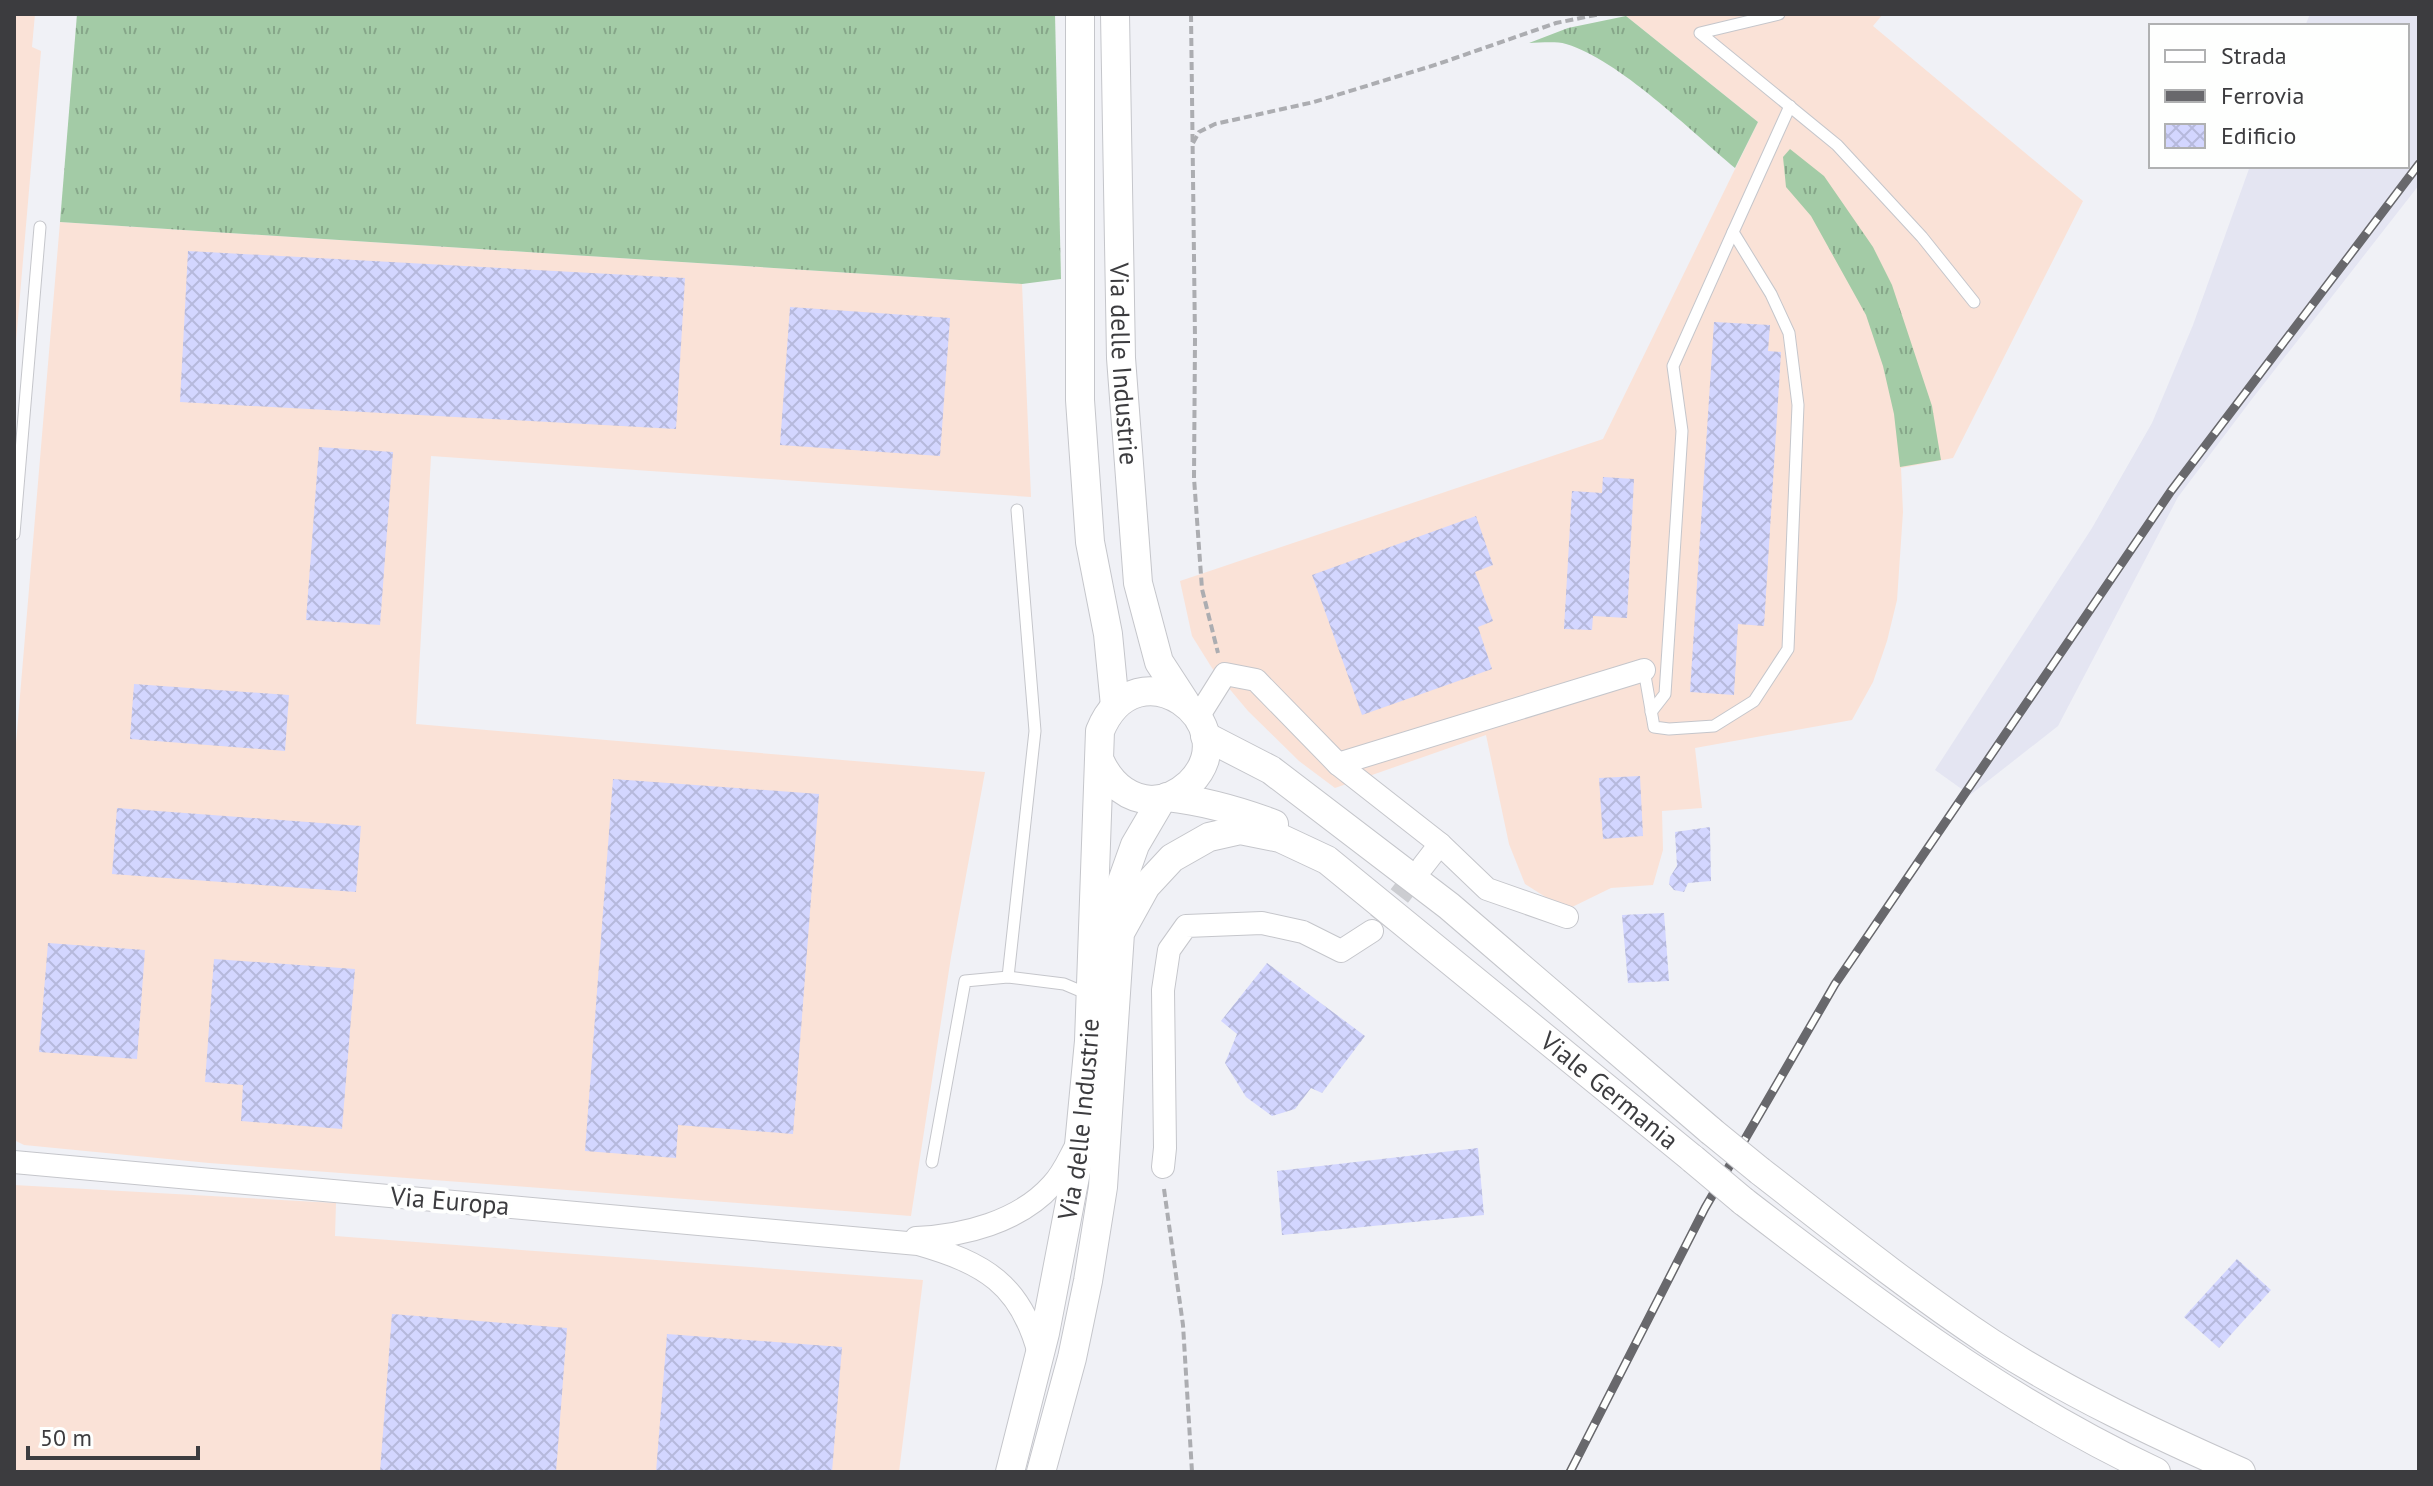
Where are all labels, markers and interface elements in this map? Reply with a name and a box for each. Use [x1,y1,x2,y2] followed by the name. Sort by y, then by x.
[2149,24,2409,168] legend
[2221,40,2287,71] text: Strada
[2221,80,2304,111] text: Ferrovia
[2221,120,2296,151] text: Edificio
[1103,261,1146,466] street label: Via delle Industrie
[1050,1018,1106,1224] street label: Via delle Industrie
[1533,1024,1685,1156] street label: Viale Germania
[388,1179,511,1222] street label: Via Europa
[28,1410,198,1460] scale bar
[40,1422,92,1453] text: 50 m

